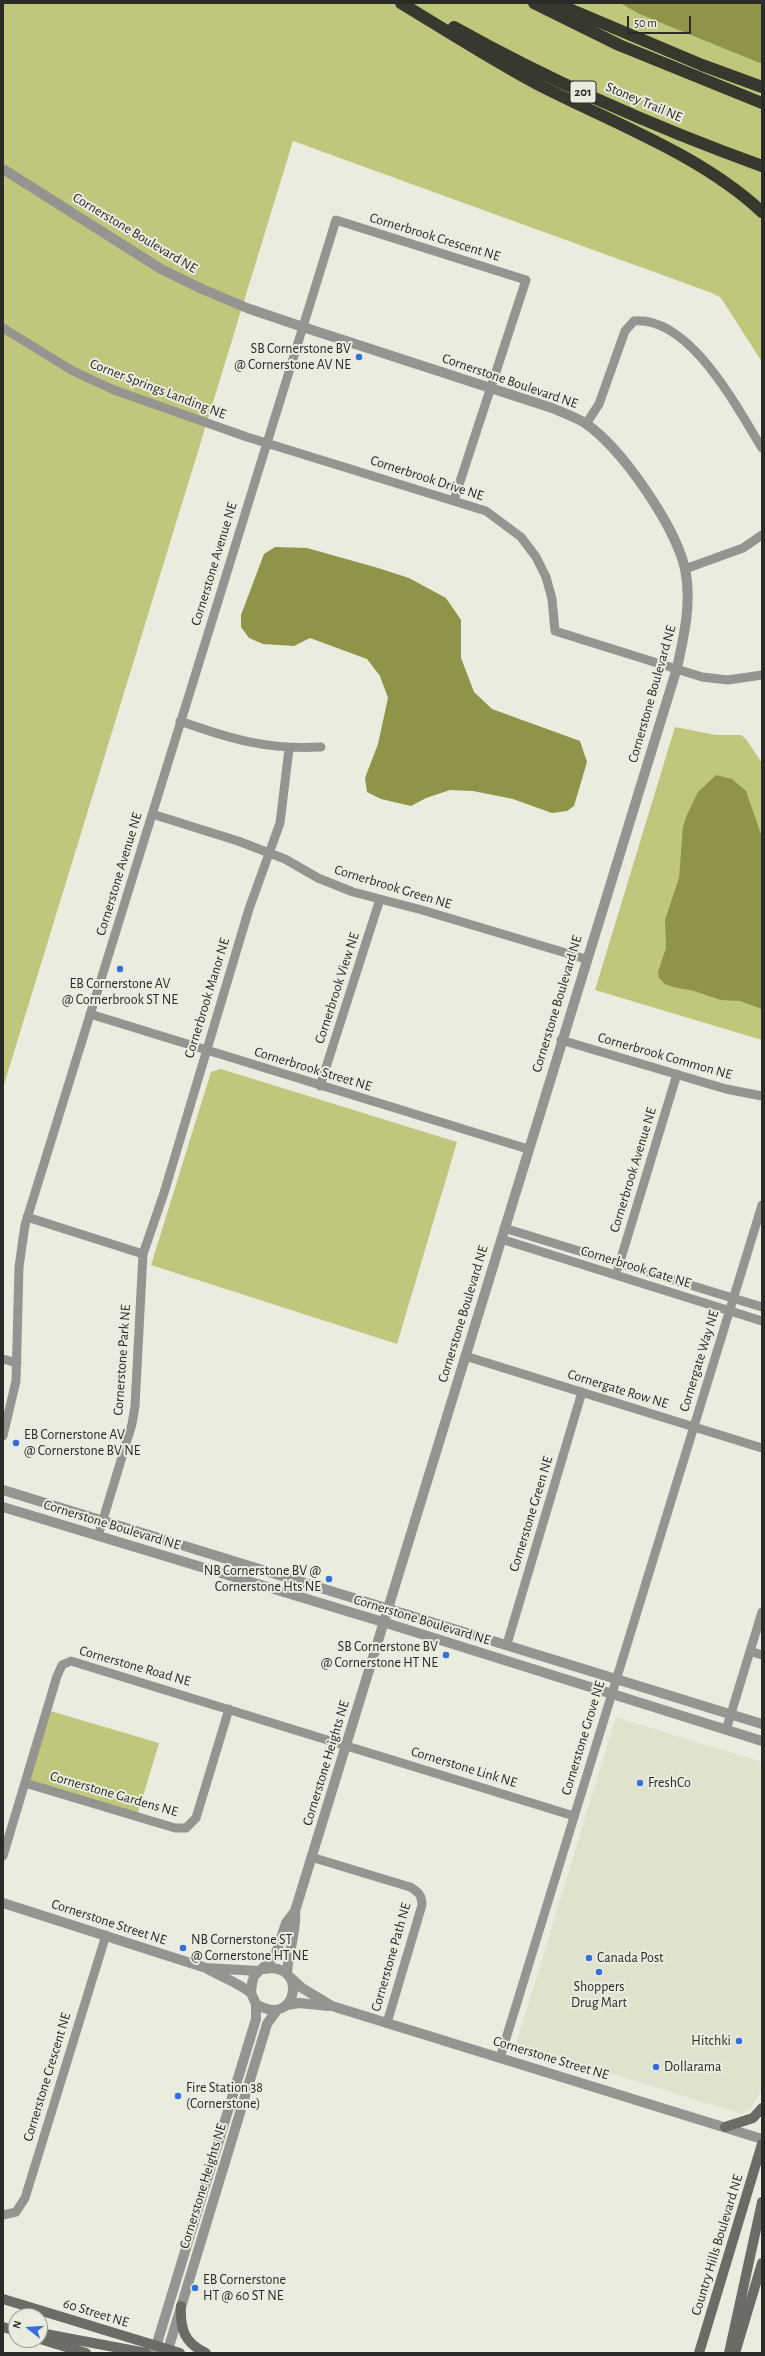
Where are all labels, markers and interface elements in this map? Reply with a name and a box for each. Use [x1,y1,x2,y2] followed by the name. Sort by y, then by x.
[629,8,693,34] scale bar
[634,17,657,29] text: 50 m
[603,78,685,126] street label: Stoney Trail NE
[570,81,596,103] road number: 201
[70,189,200,277] street label: Cornerstone Boulevard NE
[368,209,502,265] street label: Cornerbrook Crescent NE
[234,341,351,374] place label: SB Cornerstone BV @ Cornerstone AV NE
[440,350,580,412] street label: Cornerstone Boulevard NE
[354,352,364,362] marker: SB Cornerstone BV @ Cornerstone AV NE
[88,355,228,423] street label: Corner Springs Landing NE
[368,452,486,504] street label: Cornerbrook Drive NE
[187,500,241,628] street label: Cornerstone Avenue NE
[624,623,680,765] street label: Cornerstone Boulevard NE
[92,810,146,938] street label: Cornerstone Avenue NE
[332,861,454,913] street label: Cornerbrook Green NE
[311,930,363,1046] street label: Cornerbrook View NE
[528,933,586,1075] street label: Cornerstone Boulevard NE
[181,936,233,1060] street label: Cornerbrook Manor NE
[115,964,125,974] marker: EB Cornerstone AV @ Cornerbrook ST NE
[62,976,178,1008] place label: EB Cornerstone AV @ Cornerbrook ST NE
[596,1029,734,1083] street label: Cornerbrook Common NE
[252,1043,374,1095] street label: Cornerbrook Street NE
[606,1105,660,1235] street label: Cornerbrook Avenue NE
[579,1242,693,1292] street label: Cornerbrook Gate NE
[434,1243,492,1385] street label: Cornerstone Boulevard NE
[110,1304,134,1416] street label: Cornerstone Park NE
[676,1308,722,1414] street label: Cornergate Way NE
[566,1366,670,1412] street label: Cornergate Row NE
[24,1427,141,1460] place label: EB Cornerstone AV @ Cornerstone BV NE
[11,1438,21,1448] marker: EB Cornerstone AV @ Cornerstone BV NE
[505,1454,557,1574] street label: Cornerstone Green NE
[41,1496,183,1554] street label: Cornerstone Boulevard NE
[204,1563,321,1596] place label: NB Cornerstone BV @ Cornerstone Hts NE
[324,1574,334,1584] marker: NB Cornerstone BV @ Cornerstone Hts NE
[351,1591,493,1649] street label: Cornerstone Boulevard NE
[321,1639,438,1672] place label: SB Cornerstone BV @ Cornerstone HT NE
[77,1642,193,1690] street label: Cornerstone Road NE
[441,1650,451,1660] marker: SB Cornerstone BV @ Cornerstone HT NE
[558,1679,608,1797] street label: Cornerstone Grove NE
[299,1698,353,1828] street label: Cornerstone Heights NE
[409,1743,519,1791] street label: Cornerstone Link NE
[48,1768,180,1820] street label: Cornerstone Gardens NE
[648,1775,691,1791] place label: FreshCo
[635,1778,645,1788] marker: FreshCo
[49,1895,169,1949] street label: Cornerstone Street NE
[367,1901,415,2013] street label: Cornerstone Path NE
[191,1932,308,1964] place label: NB Cornerstone ST @ Cornerstone HT NE
[178,1943,188,1953] marker: NB Cornerstone ST @ Cornerstone HT NE
[597,1950,664,1966] place label: Canada Post
[584,1953,594,1963] marker: Canada Post
[594,1967,604,1977] marker: Shoppers Drug Mart
[571,1979,627,2012] place label: Shoppers Drug Mart
[19,2011,75,2143] street label: Cornerstone Crescent NE
[491,2032,611,2084] street label: Cornerstone Street NE
[691,2033,731,2049] place label: Hitchki
[734,2036,744,2046] marker: Hitchki
[664,2059,722,2075] place label: Dollarama
[651,2062,661,2072] marker: Dollarama
[186,2080,263,2112] place label: Fire Station 38 (Cornerstone)
[173,2091,183,2101] marker: Fire Station 38 (Cornerstone)
[176,2121,230,2251] street label: Cornerstone Heights NE
[688,2172,746,2318] street label: Country Hills Boulevard NE
[203,2272,286,2304] place label: EB Cornerstone HT @ 60 ST NE
[190,2283,200,2293] marker: EB Cornerstone HT @ 60 ST NE
[61,2295,131,2331] street label: 60 Street NE
[8,2308,48,2348] north arrow
[11,2319,23,2330] text: N

